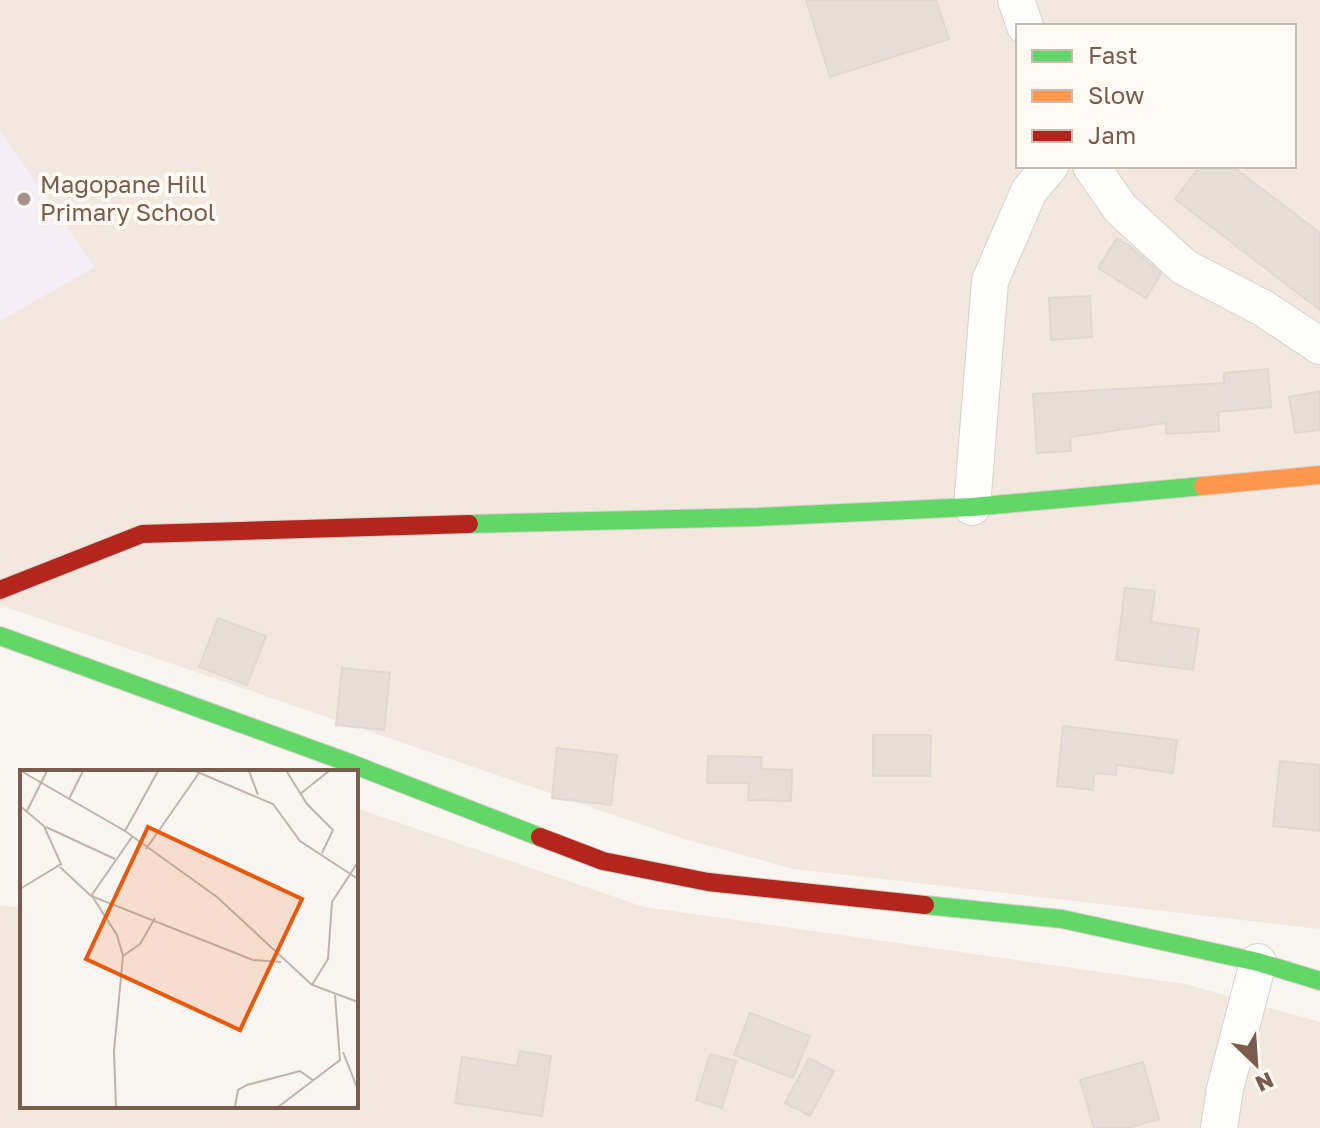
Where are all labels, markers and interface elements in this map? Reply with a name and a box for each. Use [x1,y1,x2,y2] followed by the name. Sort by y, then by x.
[1016,24,1296,168] legend
[1088,40,1138,69] text: Fast
[1088,80,1144,109] text: Slow
[1088,120,1136,149] text: Jam
[40,169,216,226] place label: Magopane Hill Primary School
[15,190,33,208] marker: Magopane Hill Primary School
[20,770,358,1108] inset map
[1216,1024,1296,1104] north arrow
[1251,1067,1278,1098] text: N

